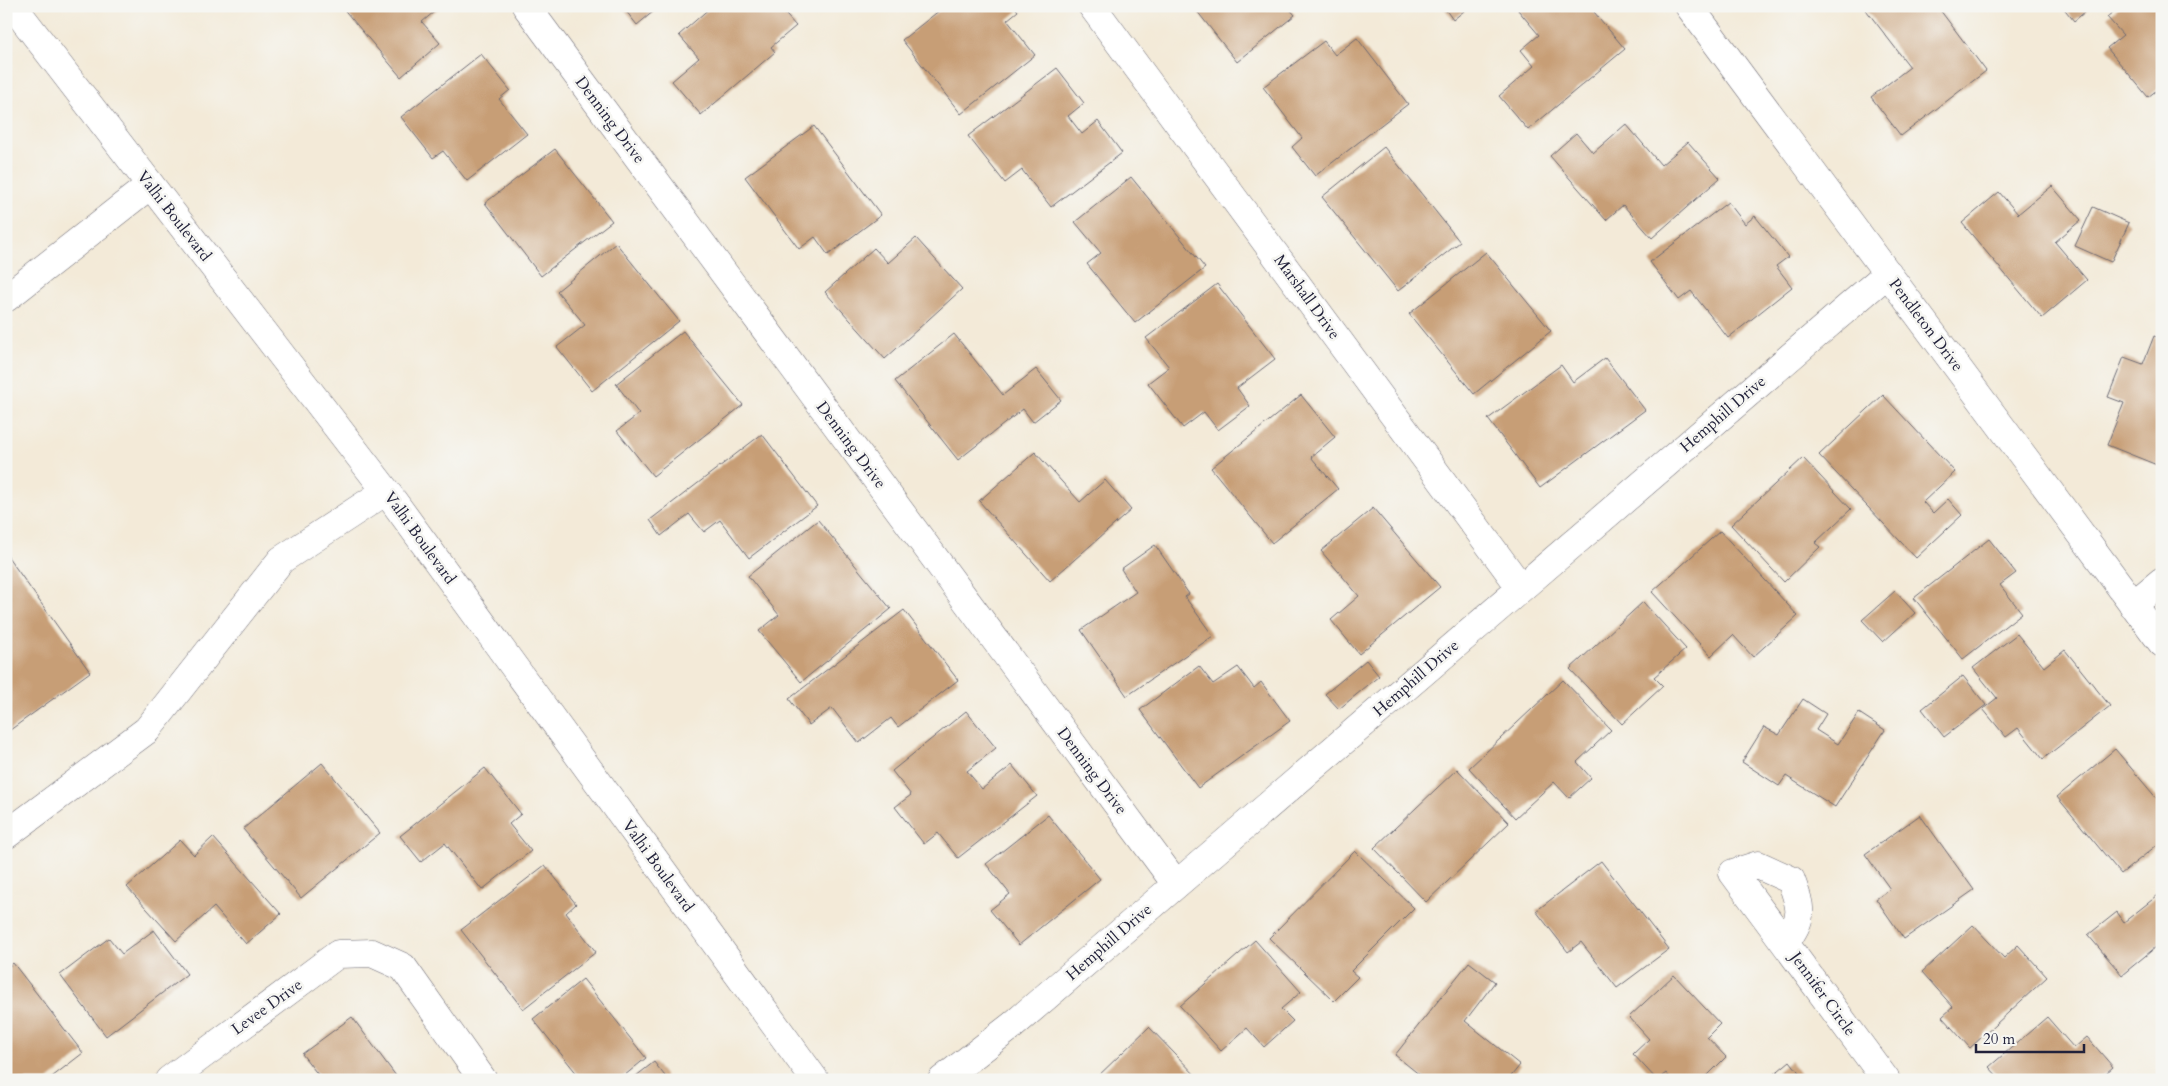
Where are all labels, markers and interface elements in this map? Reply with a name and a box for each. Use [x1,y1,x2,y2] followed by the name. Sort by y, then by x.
[570,72,650,168] street label: Denning Drive
[132,166,217,266] street label: Valhi Boulevard
[1269,250,1345,344] street label: Marshall Drive
[1884,274,1968,376] street label: Pendleton Drive
[1675,371,1771,457] street label: Hemphill Drive
[811,397,891,493] street label: Denning Drive
[379,487,461,589] street label: Valhi Boulevard
[1368,635,1464,721] street label: Hemphill Drive
[1052,723,1132,819] street label: Denning Drive
[617,815,699,917] street label: Valhi Boulevard
[1061,899,1157,985] street label: Hemphill Drive
[1784,946,1861,1040] street label: Jennifer Circle
[227,974,307,1040] street label: Levee Drive
[1976,1021,2083,1053] scale bar
[1983,1029,2015,1049] text: 20 m

